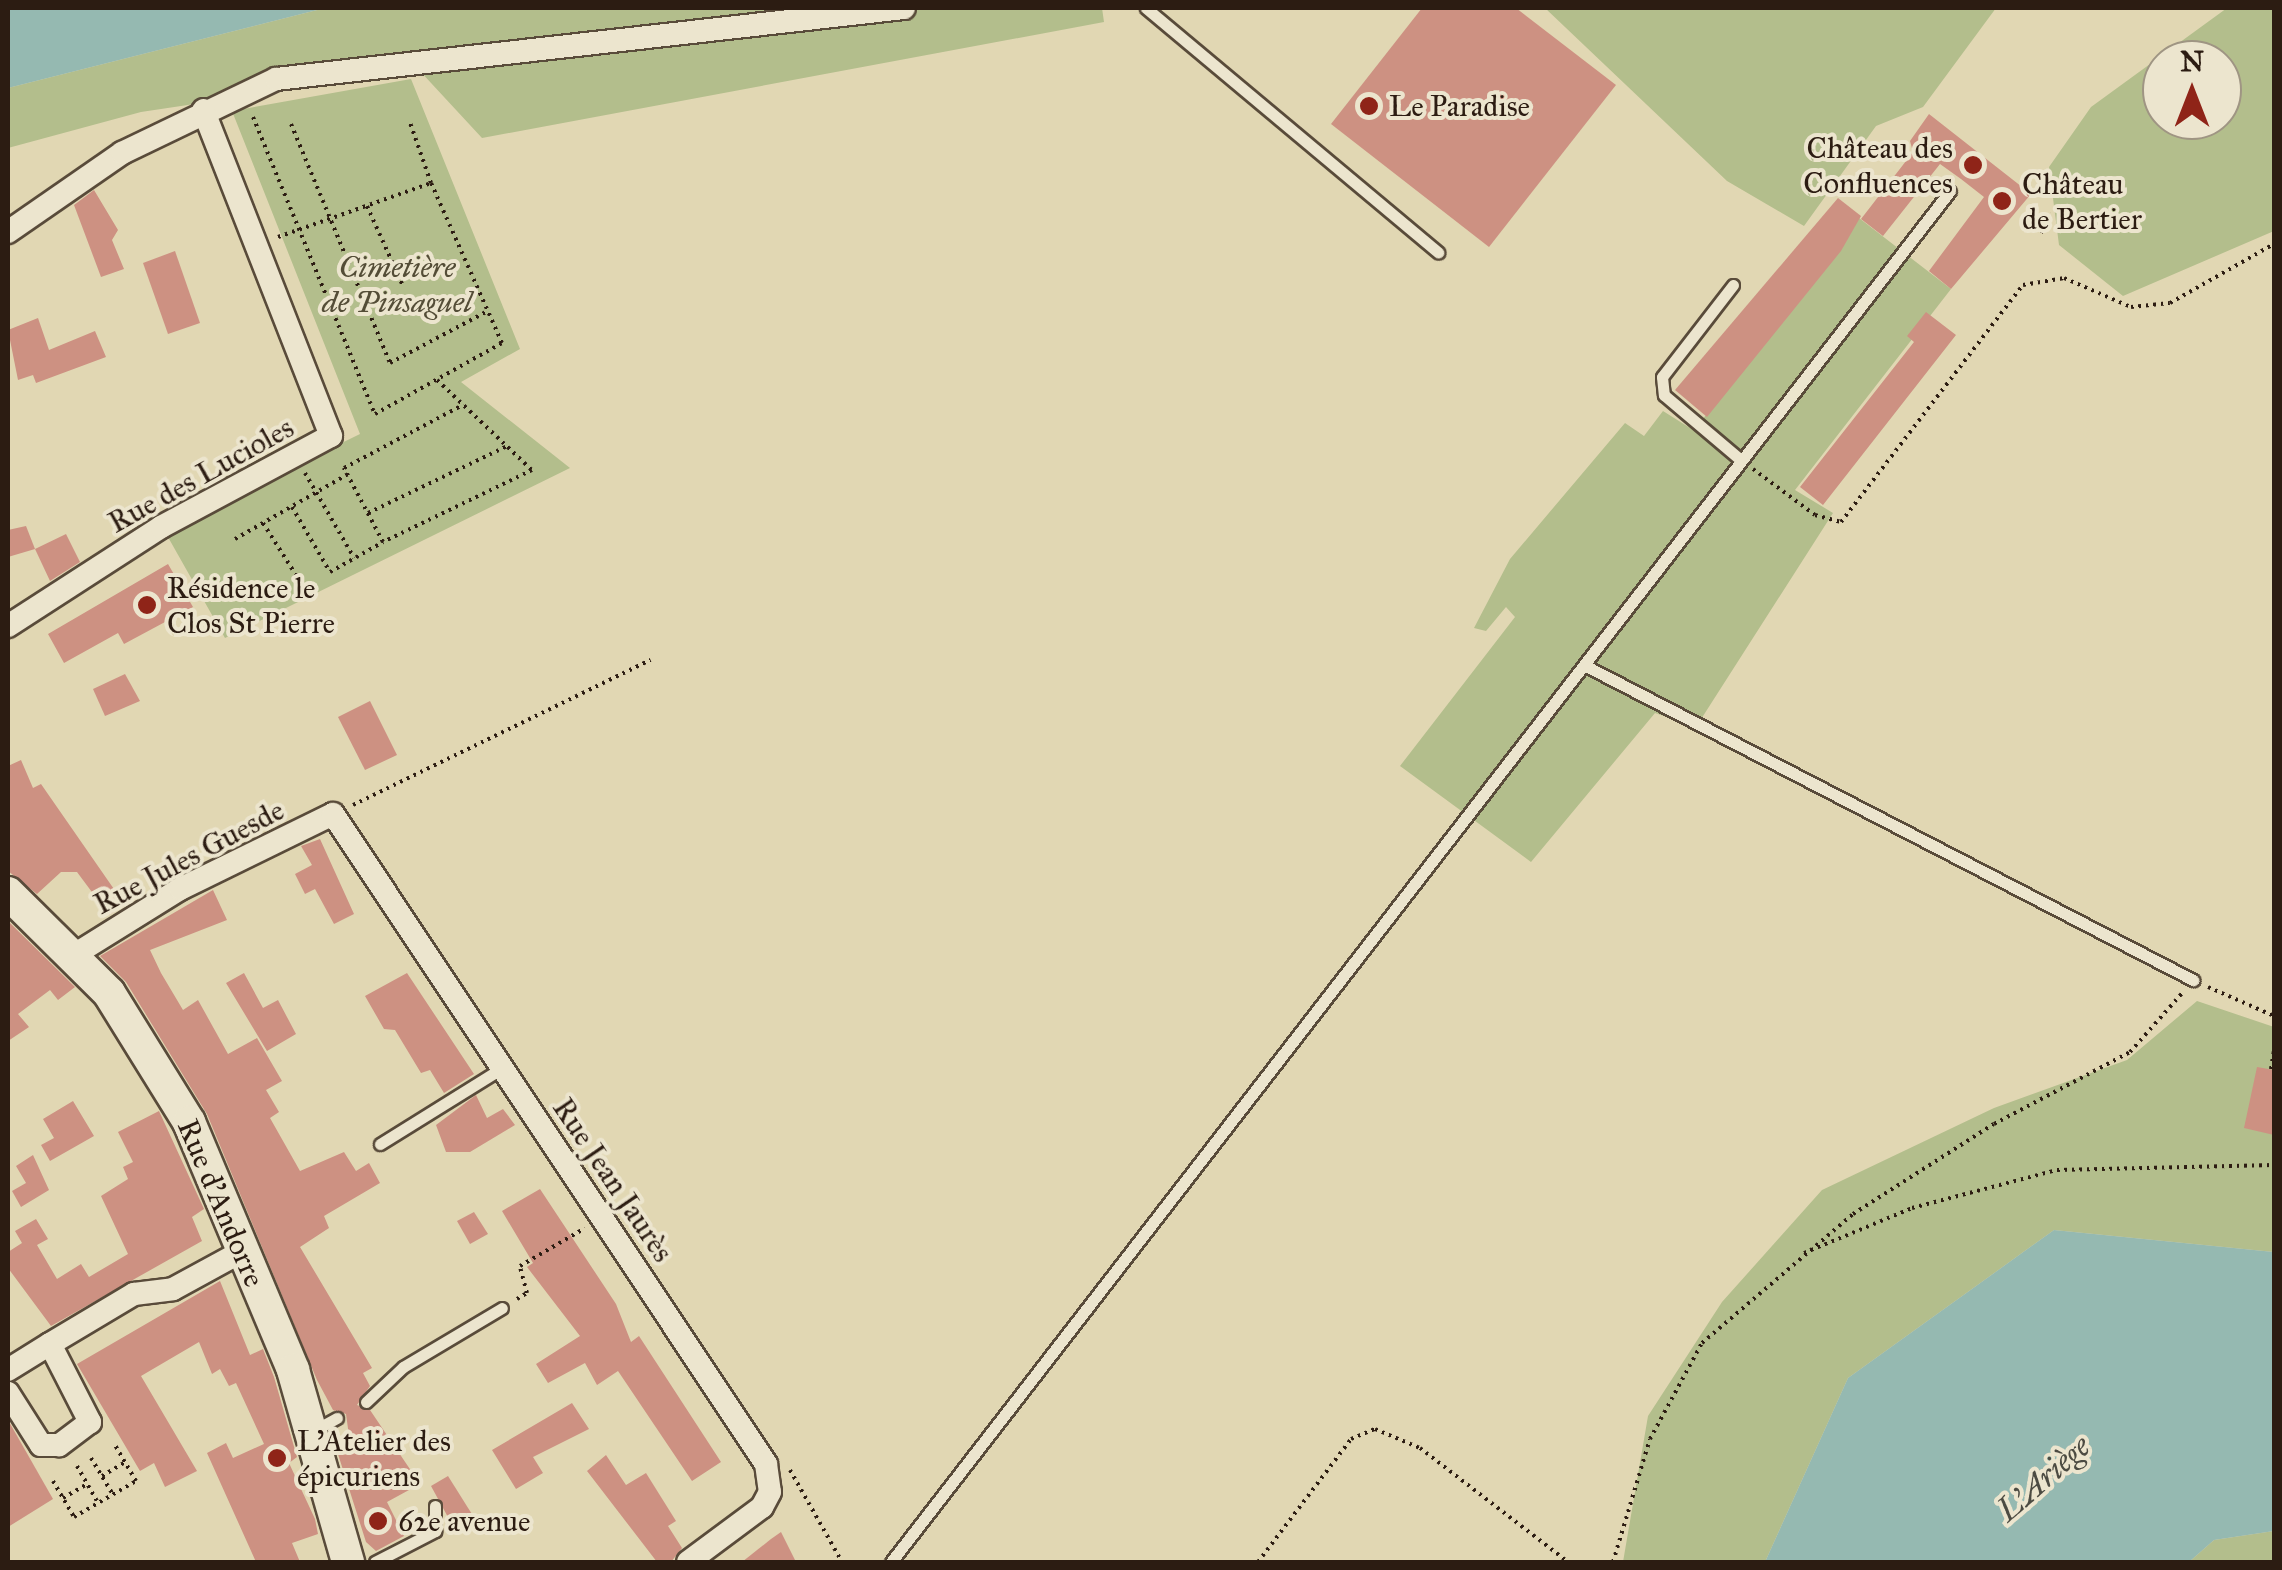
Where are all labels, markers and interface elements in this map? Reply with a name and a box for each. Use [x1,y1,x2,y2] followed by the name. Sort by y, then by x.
[2142,40,2242,140] north arrow
[2180,44,2204,79] text: N
[1389,88,1530,124] place label: Le Paradise
[1358,95,1380,117] marker: Le Paradise
[1803,130,1953,200] place label: Château des Confluences
[1962,154,1984,176] marker: Château des Confluences
[2022,166,2142,236] place label: Château de Bertier
[1991,190,2013,212] marker: Château de Bertier
[322,249,472,320] park label: Cimetière de Pinsaguel
[102,409,300,541] street label: Rue des Lucioles
[167,570,335,640] place label: Résidence le Clos St Pierre
[136,594,158,616] marker: Résidence le Clos St Pierre
[88,792,290,922] street label: Rue Jules Guesde
[545,1091,681,1269] street label: Rue Jean Jaurès
[170,1114,272,1292] street label: Rue d'Andorre
[297,1423,451,1494] place label: L'Atelier des épicuriens
[1989,1428,2099,1530] water label: L'Ariège
[266,1447,288,1469] marker: L'Atelier des épicuriens
[398,1503,531,1539] place label: 62e avenue
[367,1510,389,1532] marker: 62e avenue

